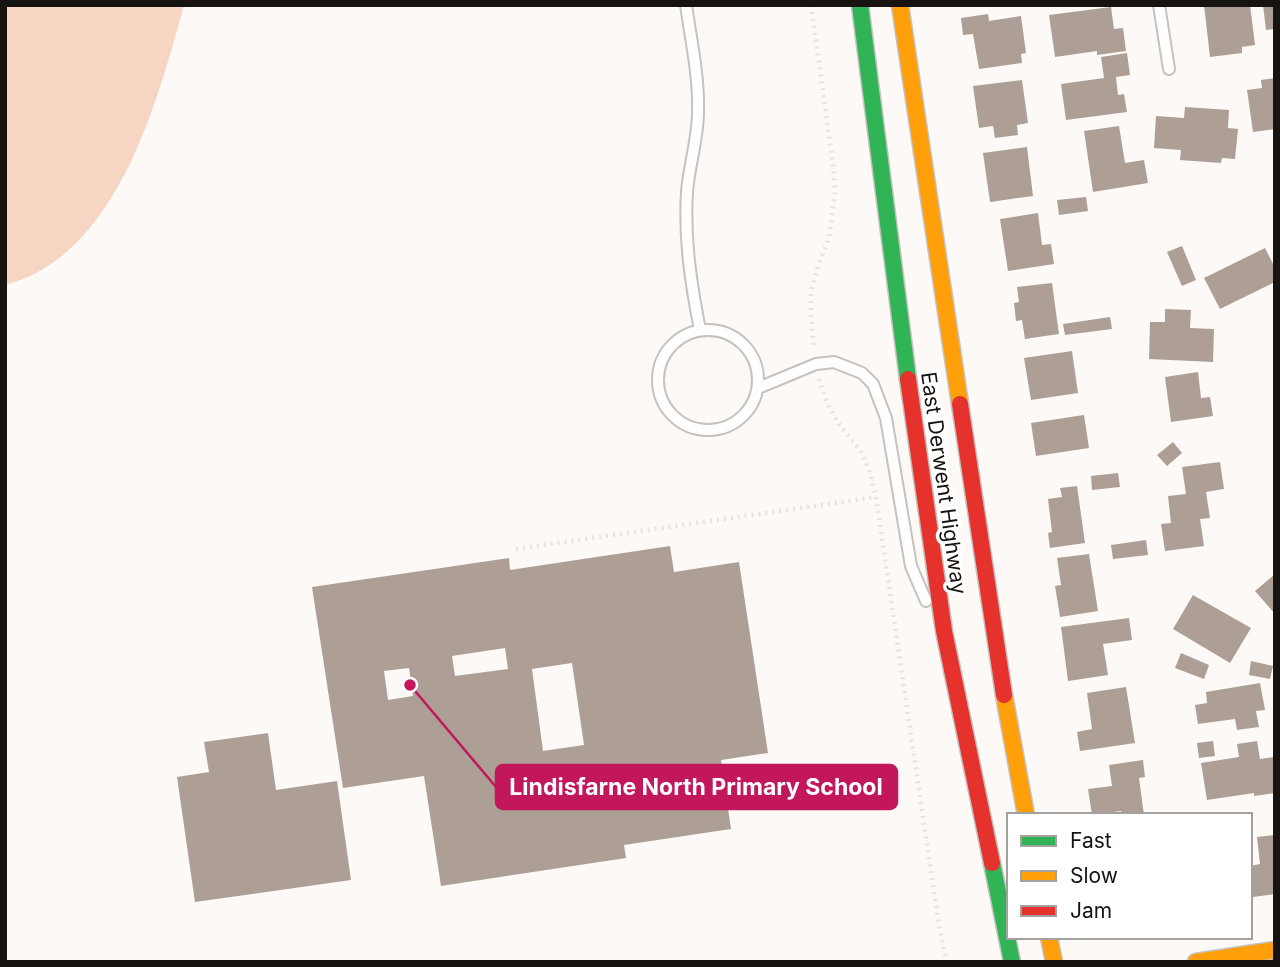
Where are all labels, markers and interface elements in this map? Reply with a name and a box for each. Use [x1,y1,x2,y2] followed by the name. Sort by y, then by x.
[916,370,972,596] street label: East Derwent Highway
[496,765,897,809] callout: Lindisfarne North Primary School
[509,773,883,801] text: Lindisfarne North Primary School
[1007,813,1252,939] legend
[1070,828,1112,853] text: Fast
[1070,863,1118,888] text: Slow
[1070,898,1112,923] text: Jam

